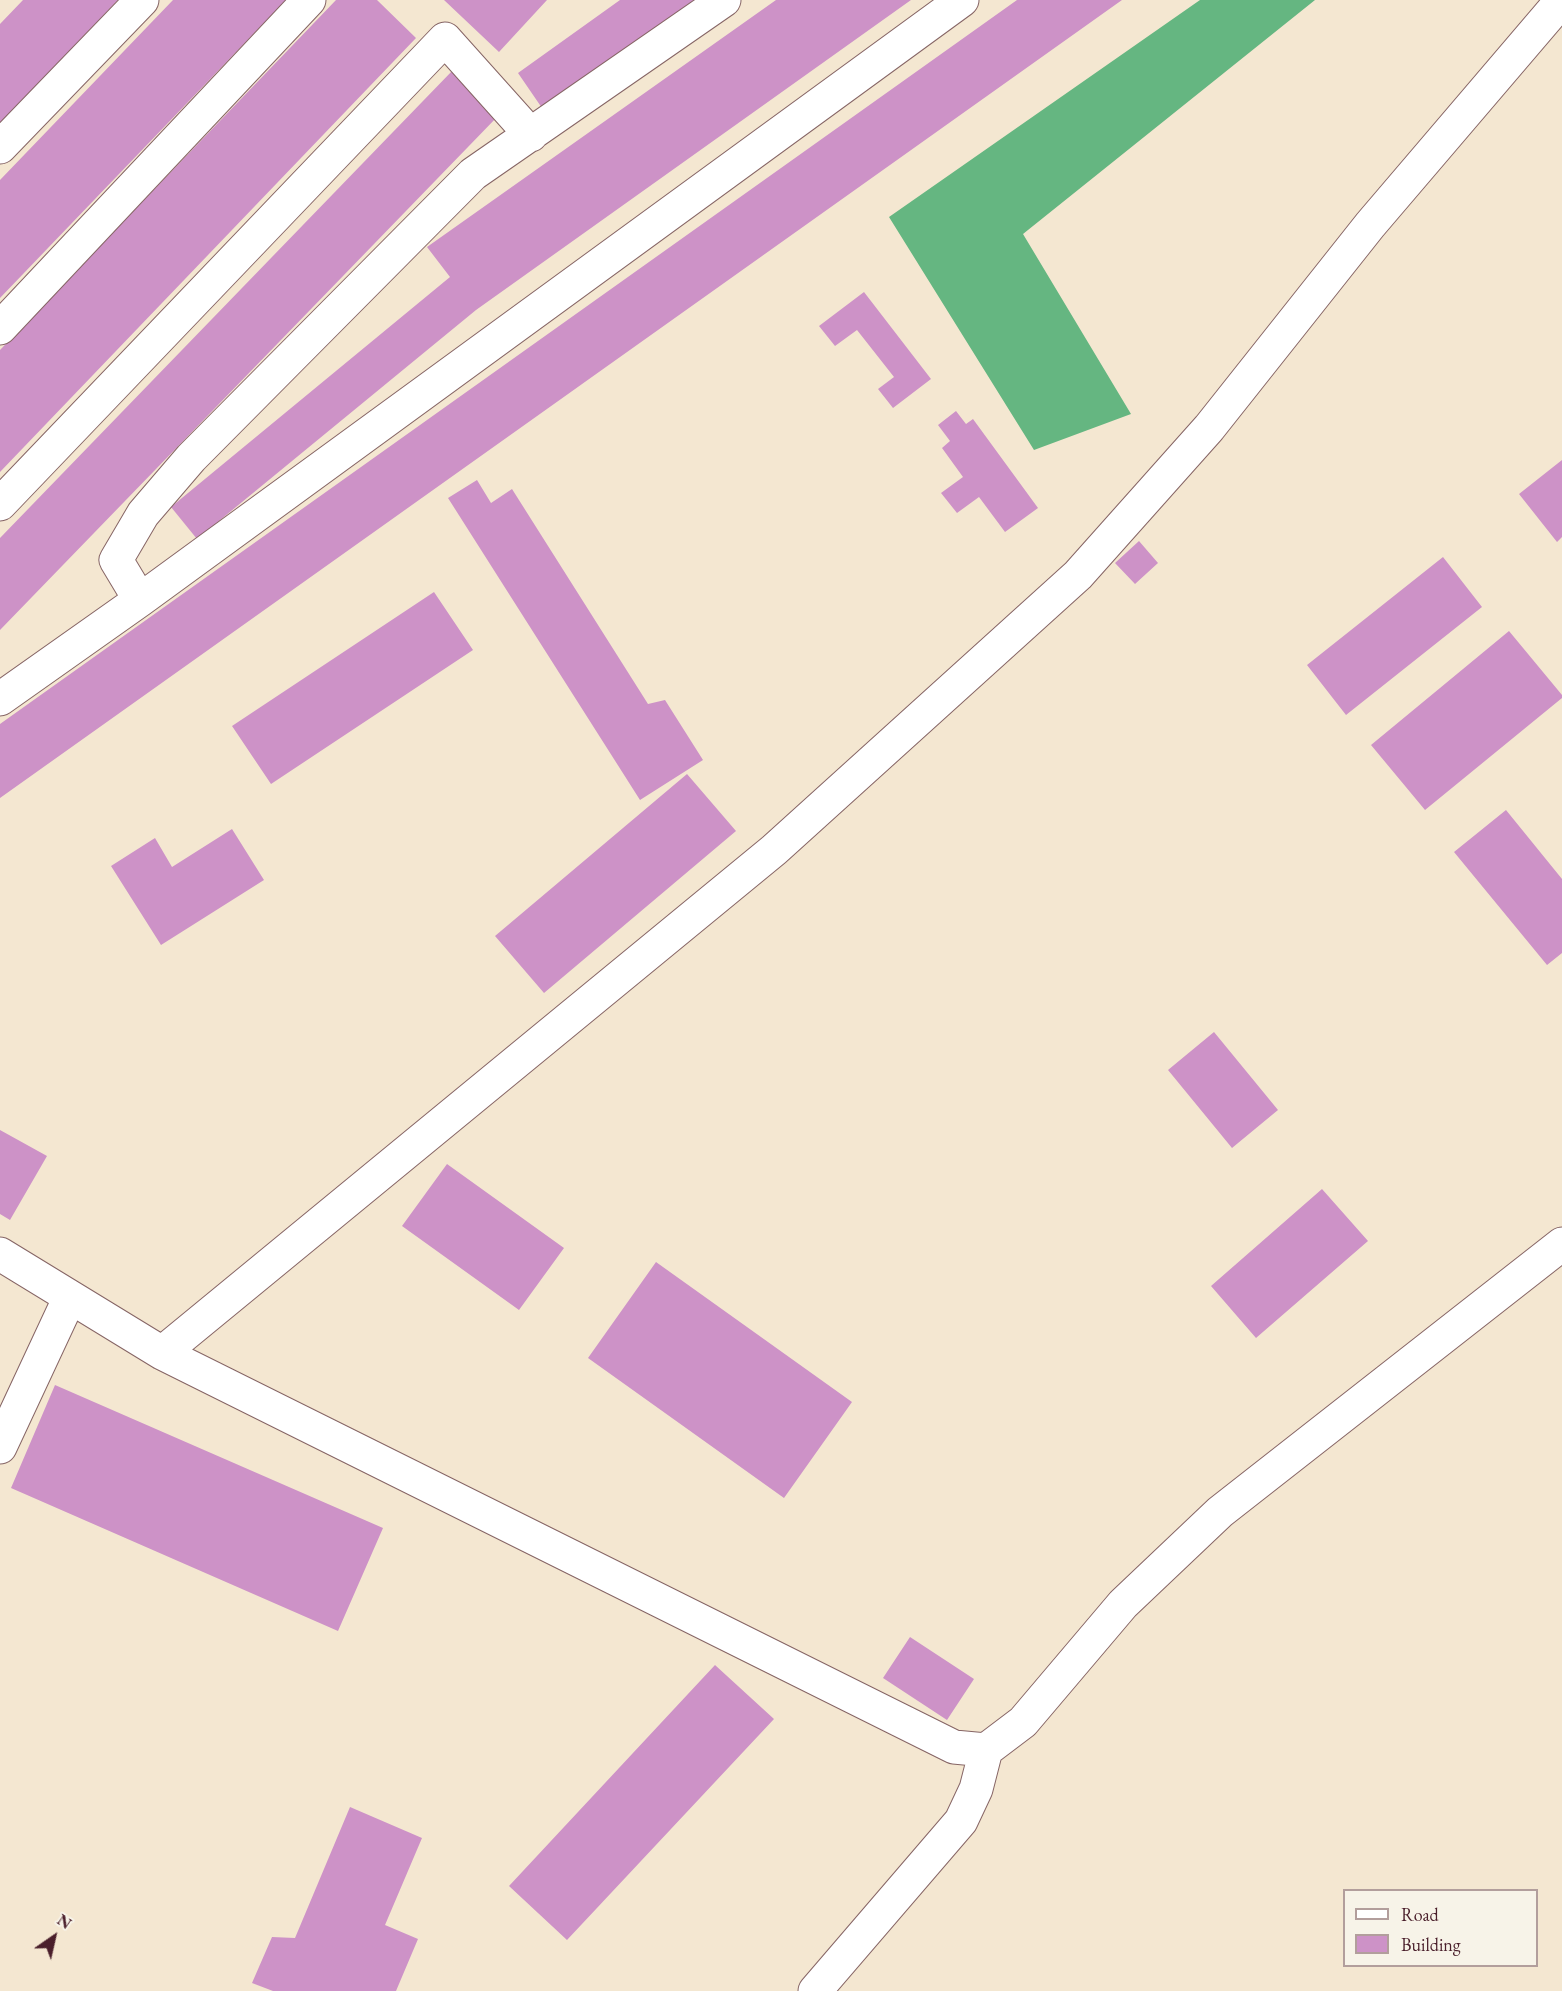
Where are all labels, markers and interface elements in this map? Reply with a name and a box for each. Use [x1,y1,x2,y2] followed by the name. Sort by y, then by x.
[1343,1889,1538,1967] legend
[1401,1903,1439,1926] text: Road
[24,1907,84,1967] north arrow
[53,1909,76,1934] text: N
[1401,1933,1461,1956] text: Building

